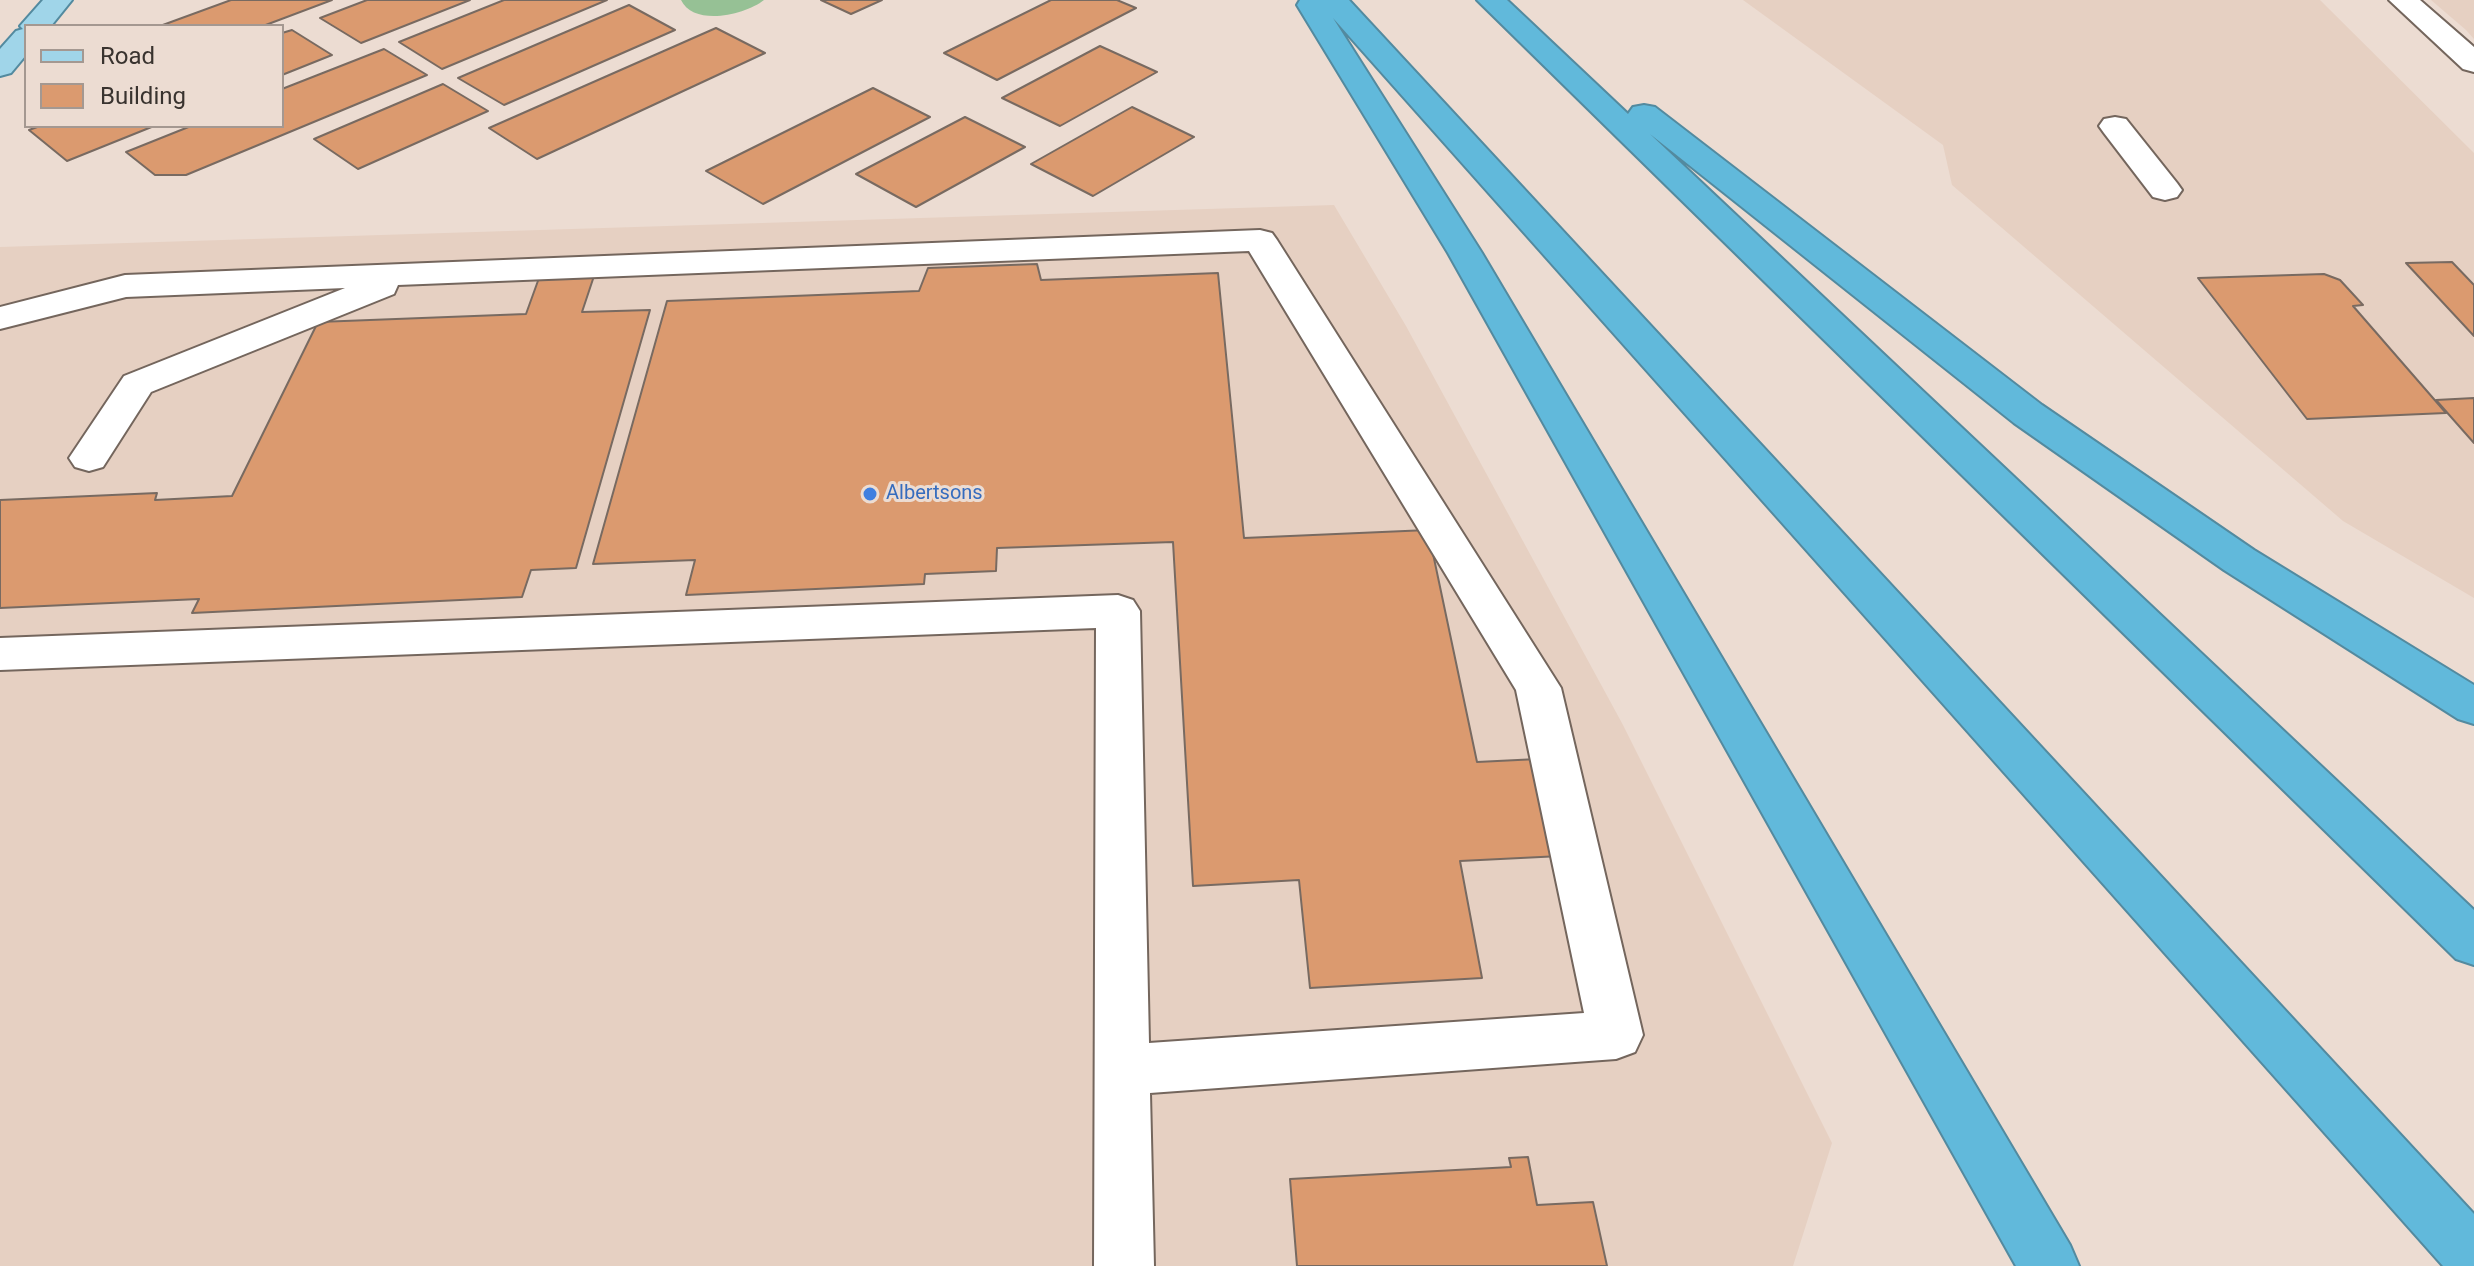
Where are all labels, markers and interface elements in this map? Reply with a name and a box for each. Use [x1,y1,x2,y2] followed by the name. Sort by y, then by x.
[24,24,284,128] legend
[100,42,155,70] text: Road
[100,82,186,110] text: Building
[886,482,983,506] place label: Albertsons
[861,485,879,503] marker: Albertsons

